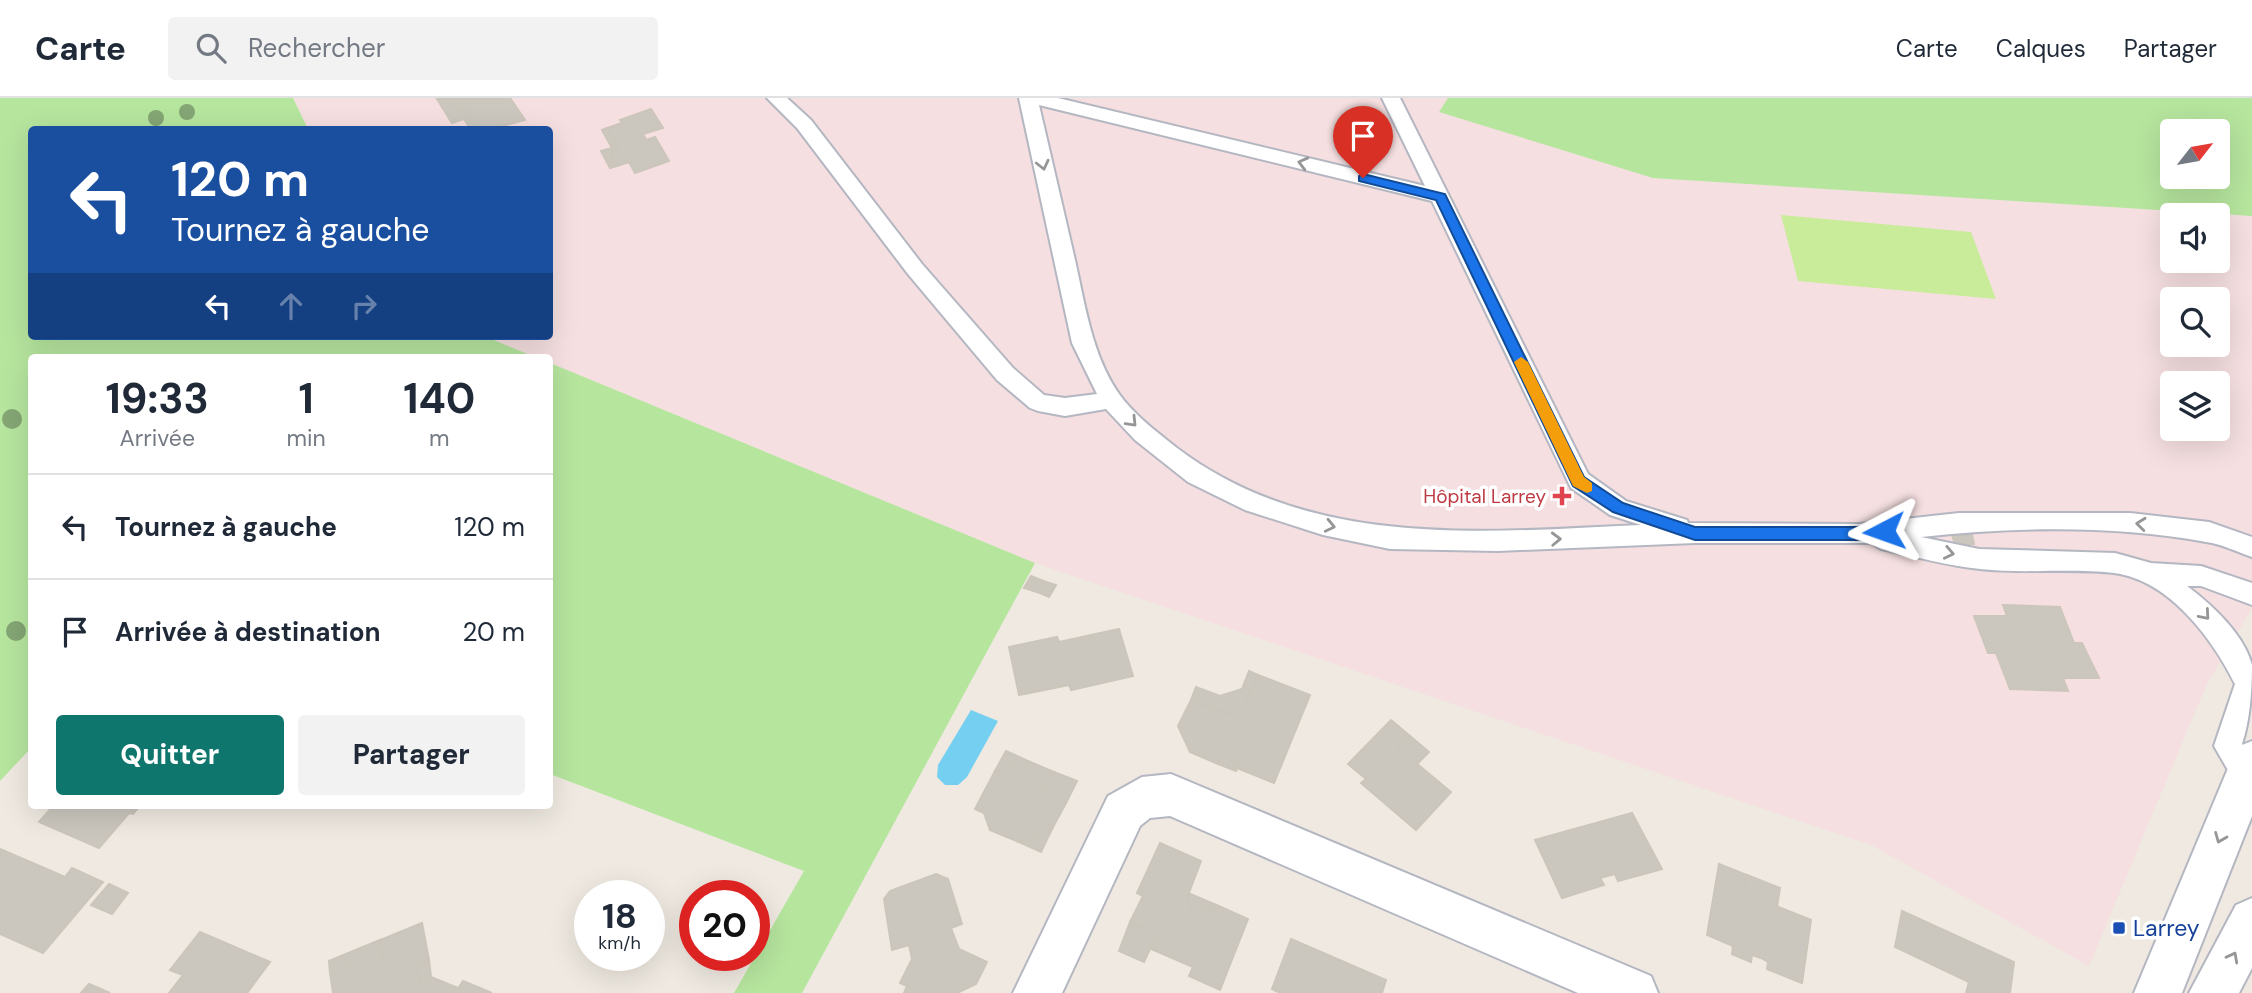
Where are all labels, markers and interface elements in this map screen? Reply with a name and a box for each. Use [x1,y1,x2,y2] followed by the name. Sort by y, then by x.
[168,17,658,80] search box
[35,27,126,70] text: Carte
[192,29,230,67] icon: search
[248,31,385,65] text: Rechercher
[1896,33,1958,64] text: Carte
[1996,33,2086,64] text: Calques
[2124,33,2217,64] text: Partager
[1333,106,1393,178] pin
[1344,117,1382,155] icon: arrive
[2160,119,2230,189] north arrow
[2160,119,2230,441] map controls
[171,147,309,211] text: 120 m
[56,154,147,245] icon: left
[1297,157,1309,171] one-way arrow
[1035,159,1049,171] one-way arrow
[2160,203,2230,273] button: sound
[171,209,429,251] text: Tournez à gauche
[199,287,237,325] icon: left
[272,287,310,325] icon: ahead
[345,287,383,325] icon: right
[2160,287,2230,357] button: search
[106,371,209,426] text: 19:33
[298,371,314,426] text: 1
[403,371,475,426] text: 140
[2160,371,2230,441] button: layers
[1123,414,1136,427] one-way arrow
[119,423,195,453] text: Arrivée
[286,423,326,453] text: min
[429,423,450,453] text: m
[1423,484,1546,509] place label: Hôpital Larrey
[1552,486,1572,506] marker: Hôpital Larrey
[1847,494,1921,568] position arrow
[56,508,94,546] icon: left
[115,510,337,544] text: Tournez à gauche
[454,510,525,544] text: 120 m
[2136,517,2147,532] one-way arrow
[1324,518,1336,533] one-way arrow
[1551,531,1562,546] one-way arrow
[1943,545,1955,560] one-way arrow
[2197,607,2209,620] one-way arrow
[56,613,94,651] icon: arrive
[115,615,381,649] text: Arrivée à destination
[462,615,525,649] text: 20 m
[56,715,284,795] button: Quitter
[298,715,525,795] button: Partager
[2214,832,2228,844] one-way arrow
[679,880,770,971] speed limit sign: 20
[602,893,637,939] text: 18
[2133,913,2200,943] place label: Larrey
[2111,920,2127,936] marker: Larrey
[598,931,641,955] text: km/h
[2224,952,2238,964] one-way arrow

